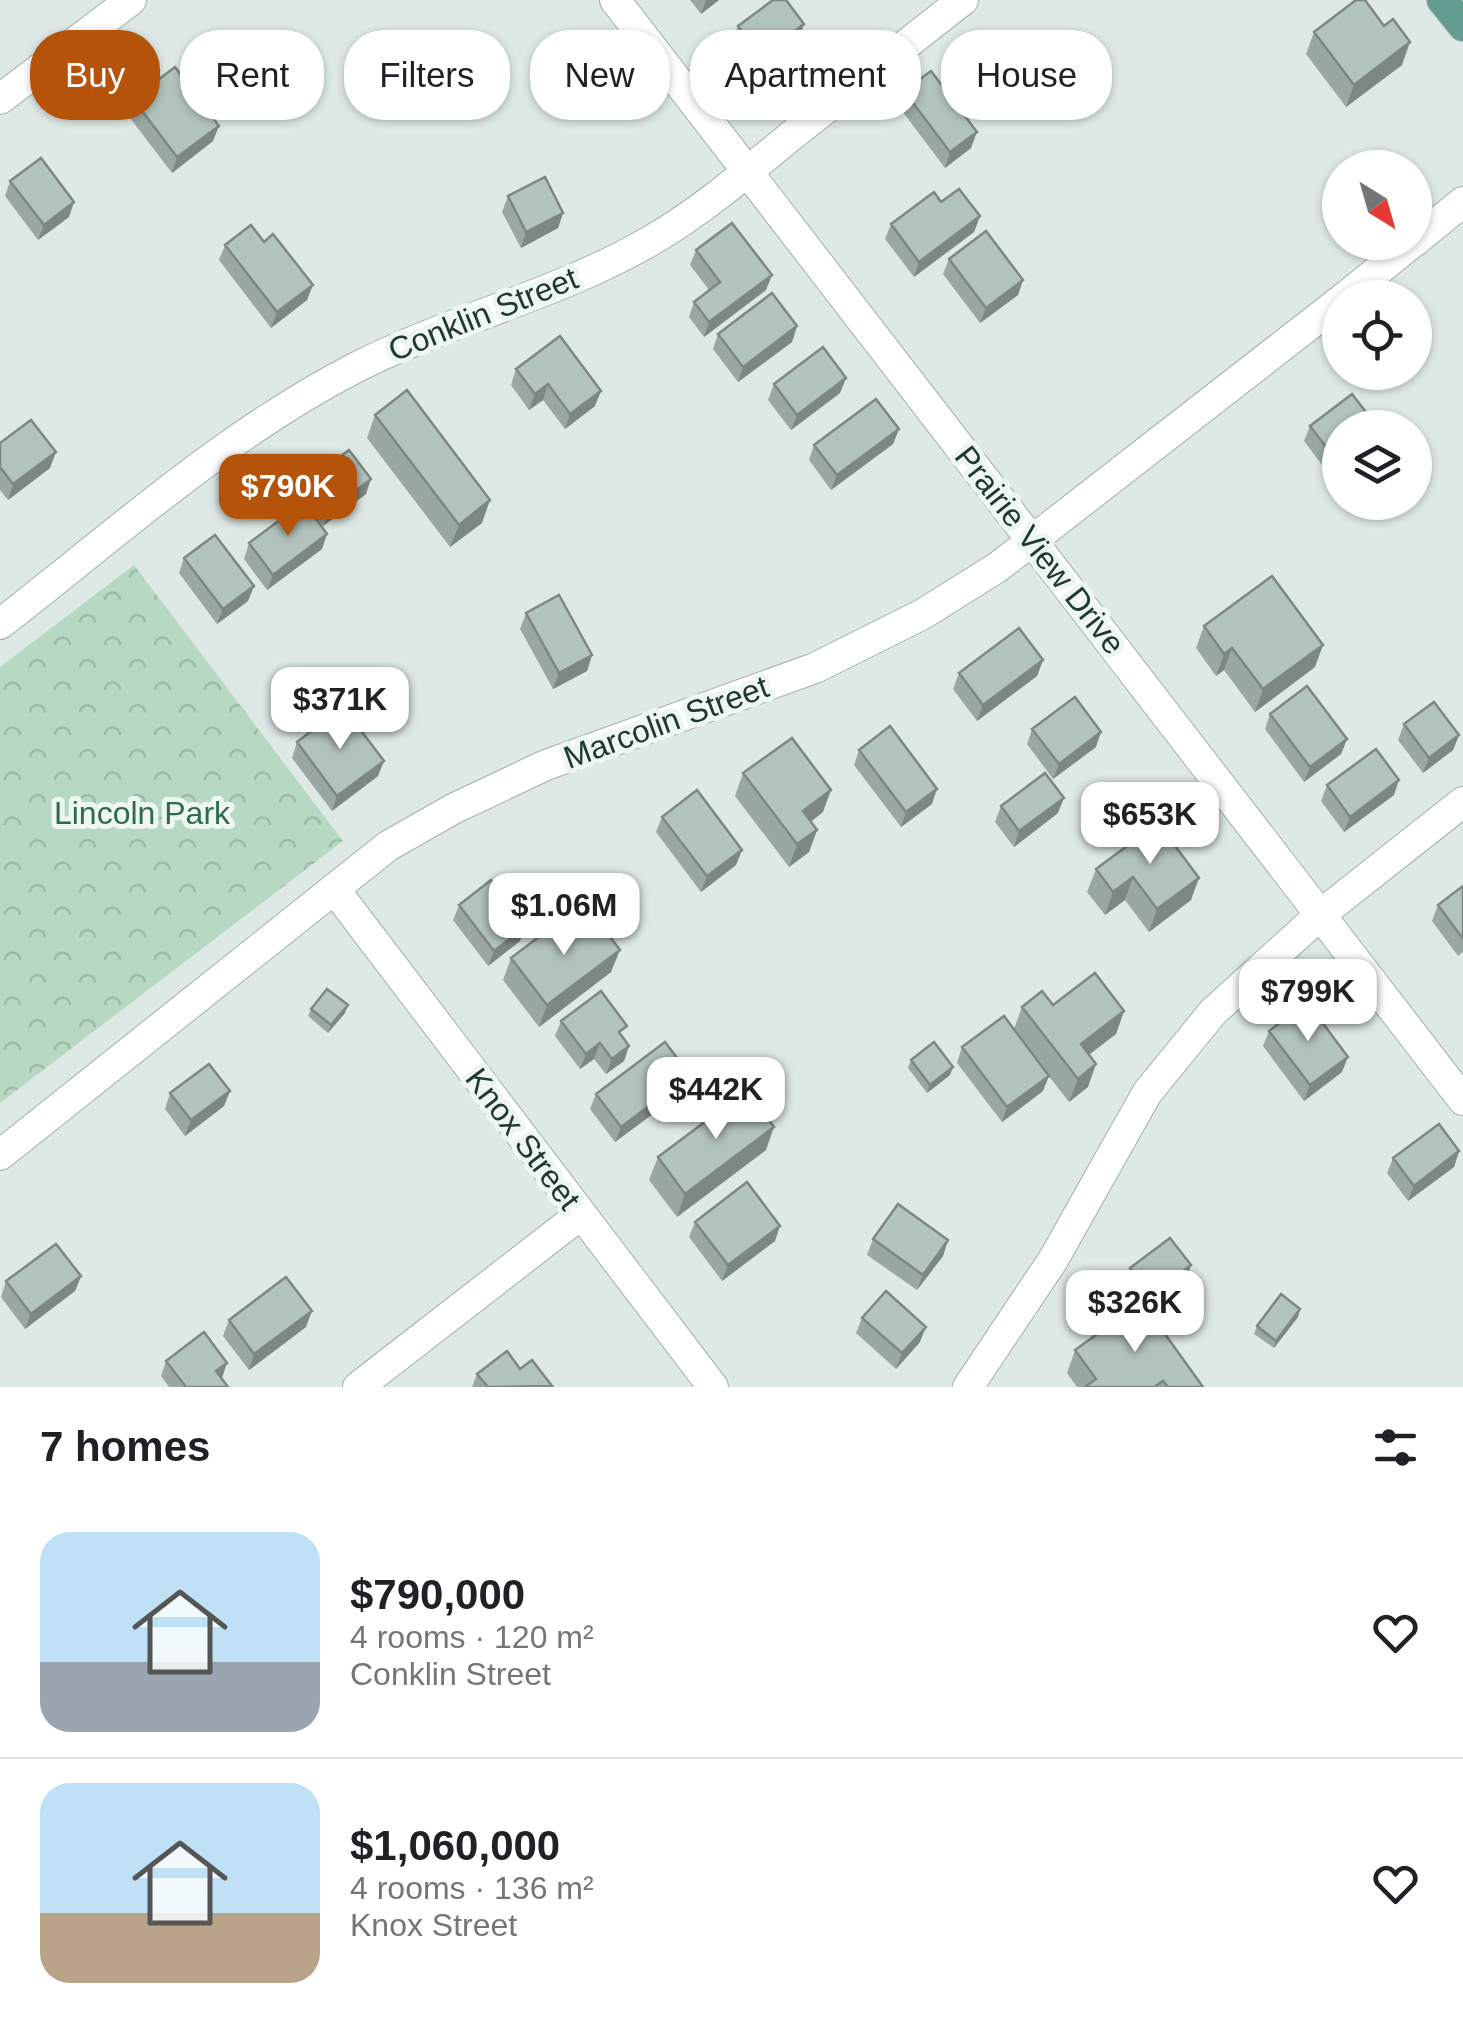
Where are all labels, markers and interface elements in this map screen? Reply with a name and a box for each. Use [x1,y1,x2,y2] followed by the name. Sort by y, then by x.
[30,30,160,120] chip: Buy
[180,30,324,120] chip: Rent
[344,30,510,120] chip: Filters
[530,30,670,120] chip: New
[690,30,921,120] chip: Apartment
[941,30,1112,120] chip: House
[1322,150,1432,260] north arrow
[1322,150,1432,520] map controls
[383,260,583,368] street label: Conklin Street
[1322,280,1432,390] button: locate
[1322,410,1432,520] button: layers
[948,439,1132,661] street label: Prairie View Drive
[218,454,358,539] pin: $790K
[241,468,335,504] text: $790K
[270,667,410,752] pin: $371K
[559,668,773,776] street label: Marcolin Street
[293,681,387,717] text: $371K
[1080,782,1220,867] pin: $653K
[54,795,231,831] park label: Lincoln Park
[1103,796,1197,832] text: $653K
[483,873,645,958] pin: $1.06M
[511,887,617,923] text: $1.06M
[1238,959,1378,1044] pin: $799K
[1261,973,1355,1009] text: $799K
[646,1057,786,1142] pin: $442K
[458,1061,588,1217] street label: Knox Street
[669,1071,763,1107] text: $442K
[1065,1270,1205,1355] pin: $326K
[1088,1284,1182,1320] text: $326K
[1368,1420,1423,1475] icon: filters
[40,1423,210,1470] text: 7 homes
[350,1571,525,1618] text: $790,000
[120,1572,240,1692] icon: home
[1368,1605,1423,1660] icon: heart
[350,1619,594,1655] text: 4 rooms · 120 m²
[350,1656,551,1692] text: Conklin Street
[350,1822,560,1869] text: $1,060,000
[120,1823,240,1943] icon: home
[1368,1856,1423,1911] icon: heart
[350,1870,594,1906] text: 4 rooms · 136 m²
[350,1907,517,1943] text: Knox Street

